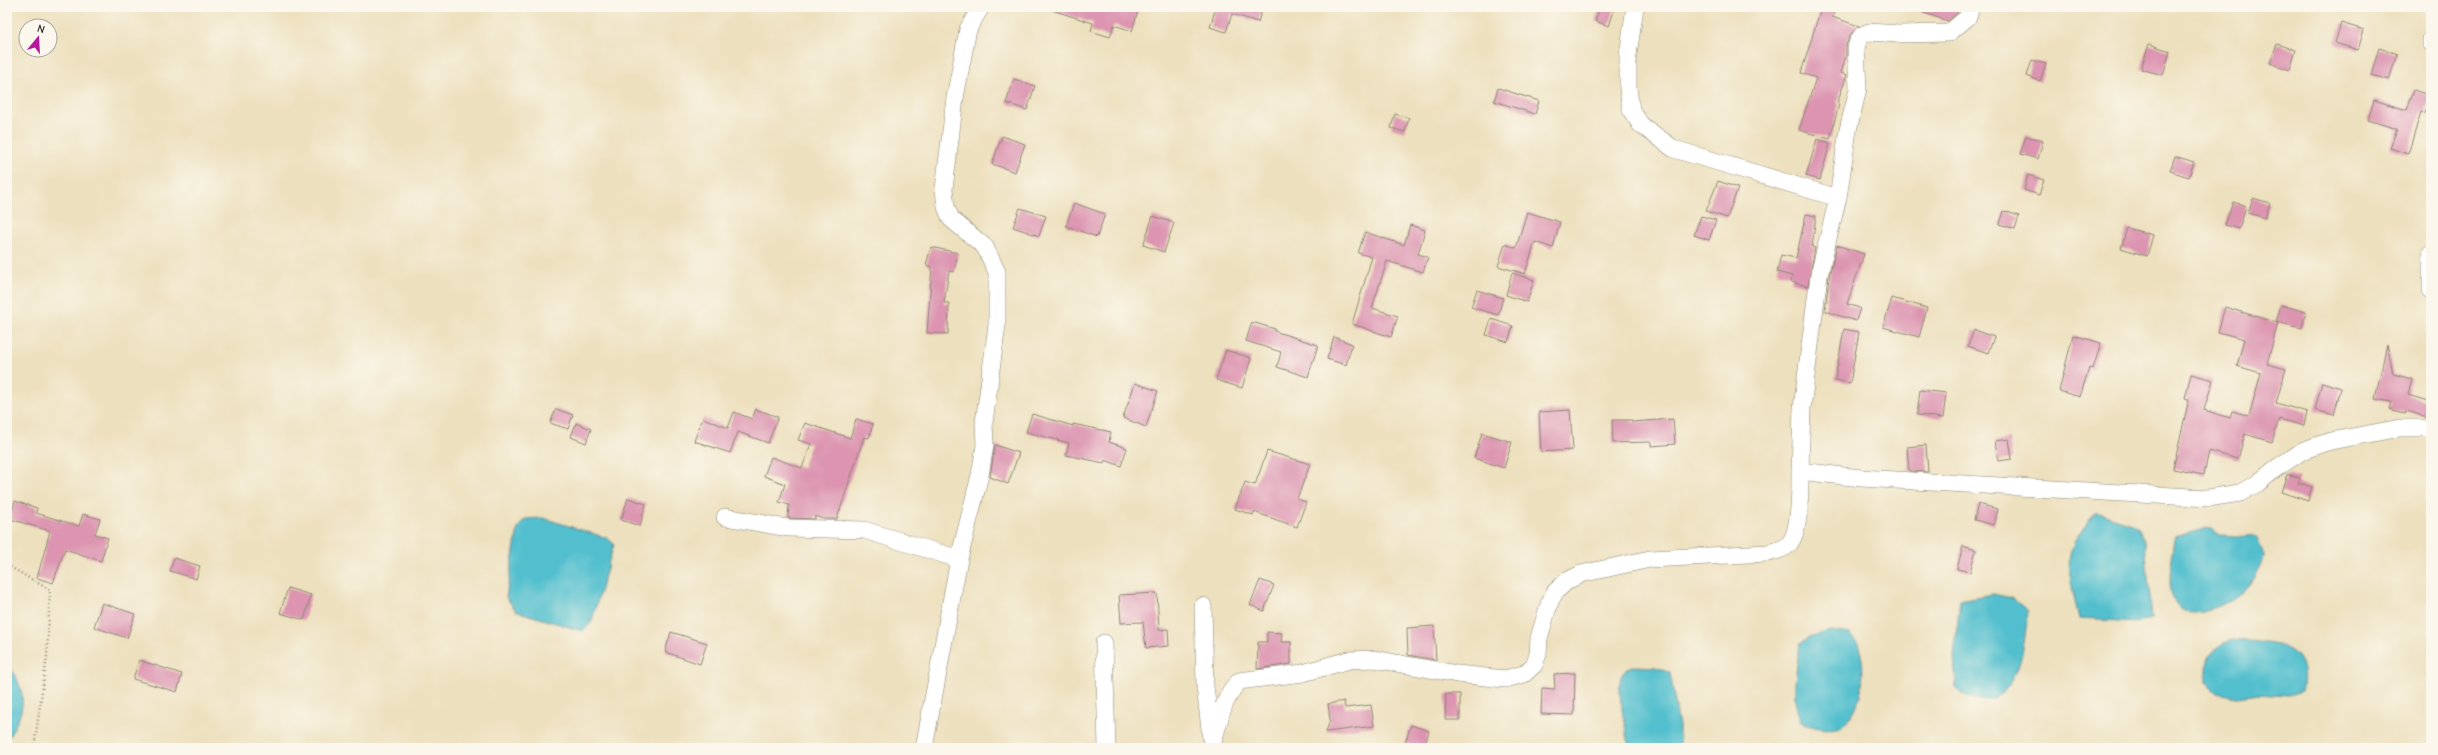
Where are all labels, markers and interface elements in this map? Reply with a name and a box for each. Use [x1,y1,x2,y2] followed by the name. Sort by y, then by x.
[18,18,58,58] north arrow
[36,22,46,36] text: N

